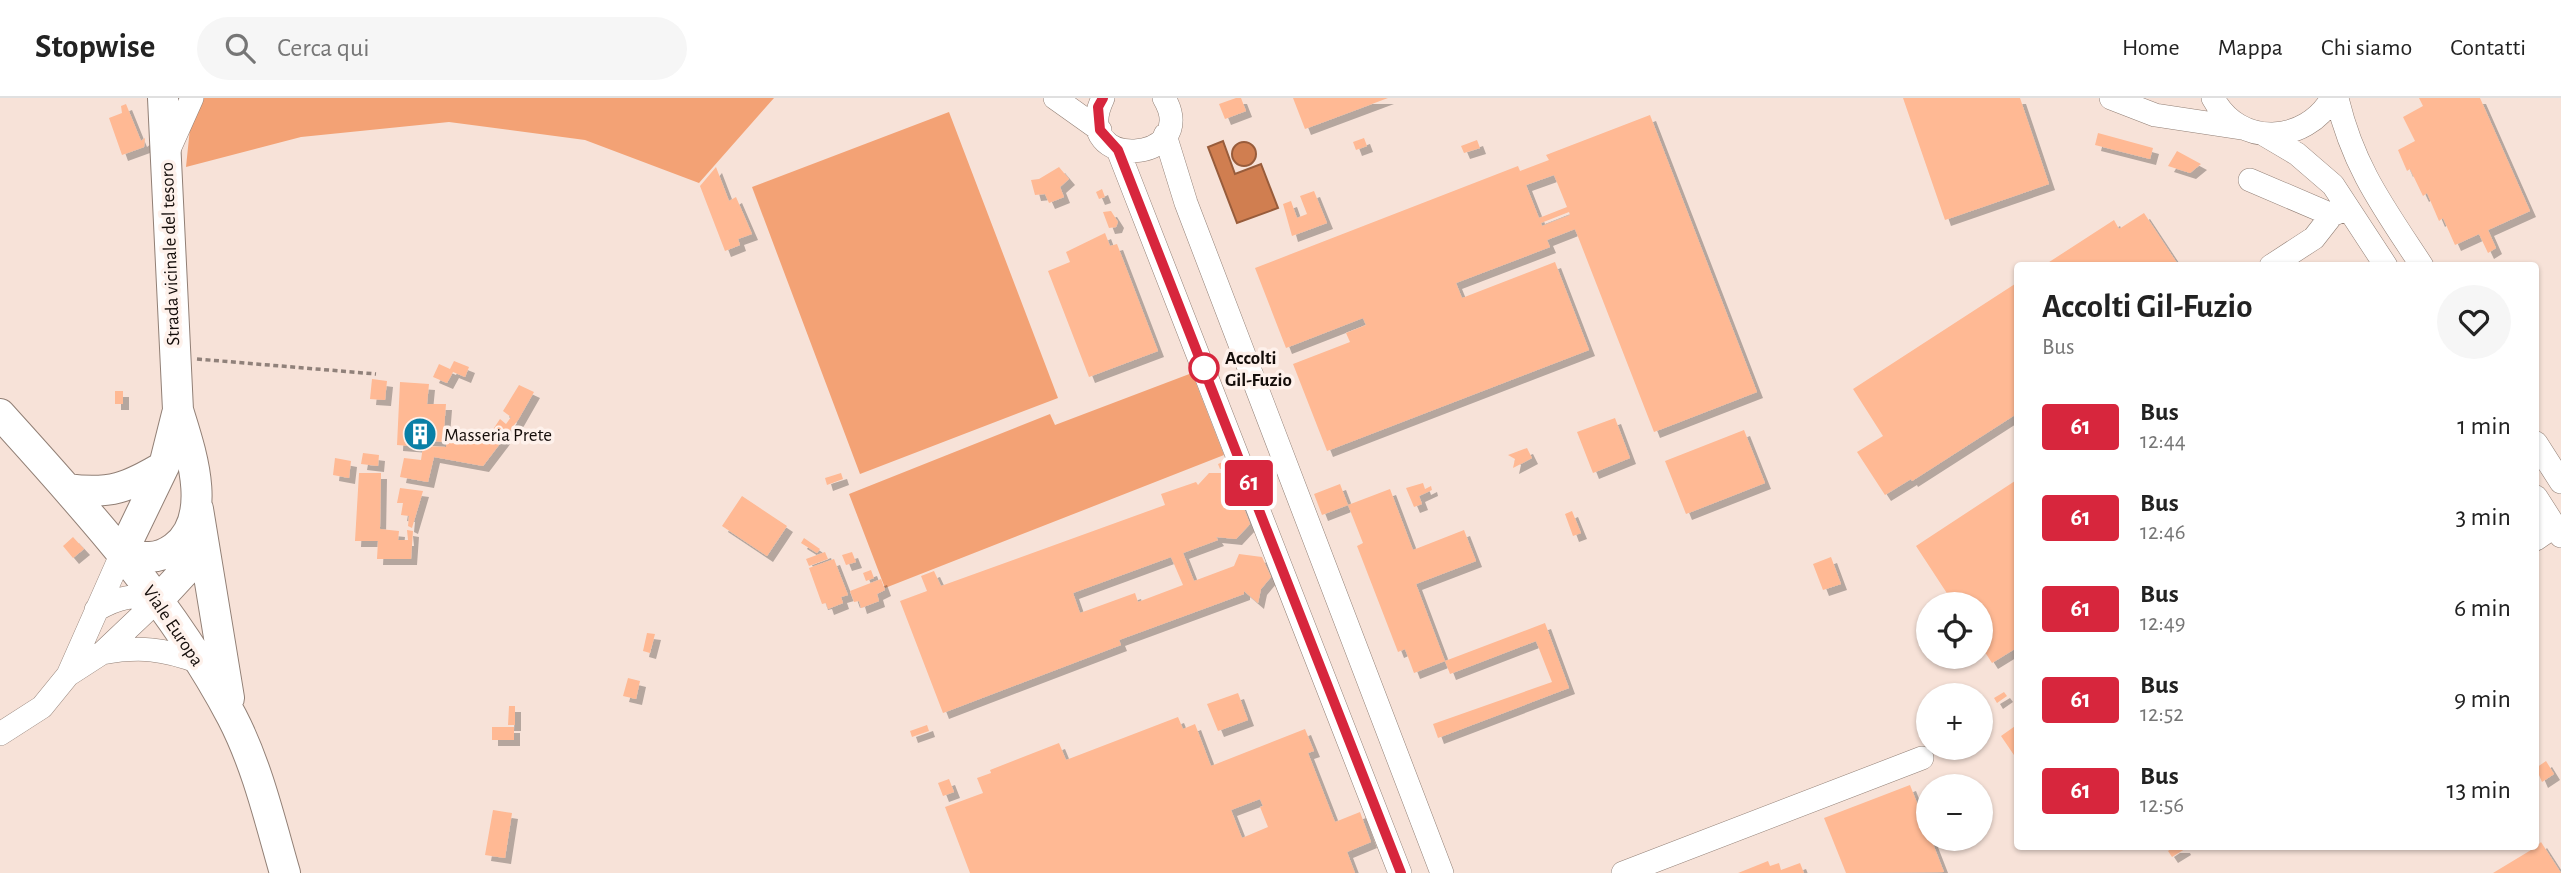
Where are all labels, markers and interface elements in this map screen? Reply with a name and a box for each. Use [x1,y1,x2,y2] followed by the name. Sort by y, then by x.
[197,17,687,80] search box
[221,29,259,67] icon: search
[35,31,155,64] text: Stopwise
[277,35,370,61] text: Cerca qui
[2122,36,2180,60] text: Home
[2218,36,2283,60] text: Mappa
[2321,36,2412,60] text: Chi siamo
[2450,36,2526,60] text: Contatti
[158,162,183,346] street label: Strada vicinale del tesoro
[2437,285,2511,359] button: heart
[2042,291,2252,324] text: Accolti Gil-Fuzio
[2042,336,2075,359] text: Bus
[1225,349,1292,390] place label: Accolti Gil-Fuzio
[1189,353,1219,383] marker: Accolti Gil-Fuzio
[2140,399,2179,425] text: Bus
[2457,413,2511,439] text: 1 min
[401,415,439,453] building icon: Masseria Prete
[2070,415,2091,439] text: 61
[444,426,552,445] place label: Masseria Prete
[2140,430,2186,453] text: 12:44
[1218,460,1280,506] line badge: 61
[1239,471,1259,495] text: 61
[2140,490,2179,516] text: Bus
[2455,504,2511,530] text: 3 min
[2070,506,2091,530] text: 61
[2140,521,2186,544] text: 12:46
[2140,581,2179,607] text: Bus
[139,582,207,670] street label: Viale Europa
[1916,592,1993,851] map controls
[1916,592,1993,669] button: locate
[2454,595,2511,621] text: 6 min
[2070,597,2091,621] text: 61
[2140,612,2186,635] text: 12:49
[2140,672,2179,698] text: Bus
[1916,683,1993,760] button: +
[2454,686,2511,712] text: 9 min
[2070,688,2091,712] text: 61
[2140,703,2184,726] text: 12:52
[2140,763,2179,789] text: Bus
[1916,774,1993,851] button: −
[2447,777,2511,803] text: 13 min
[2070,779,2091,803] text: 61
[2140,794,2184,817] text: 12:56

